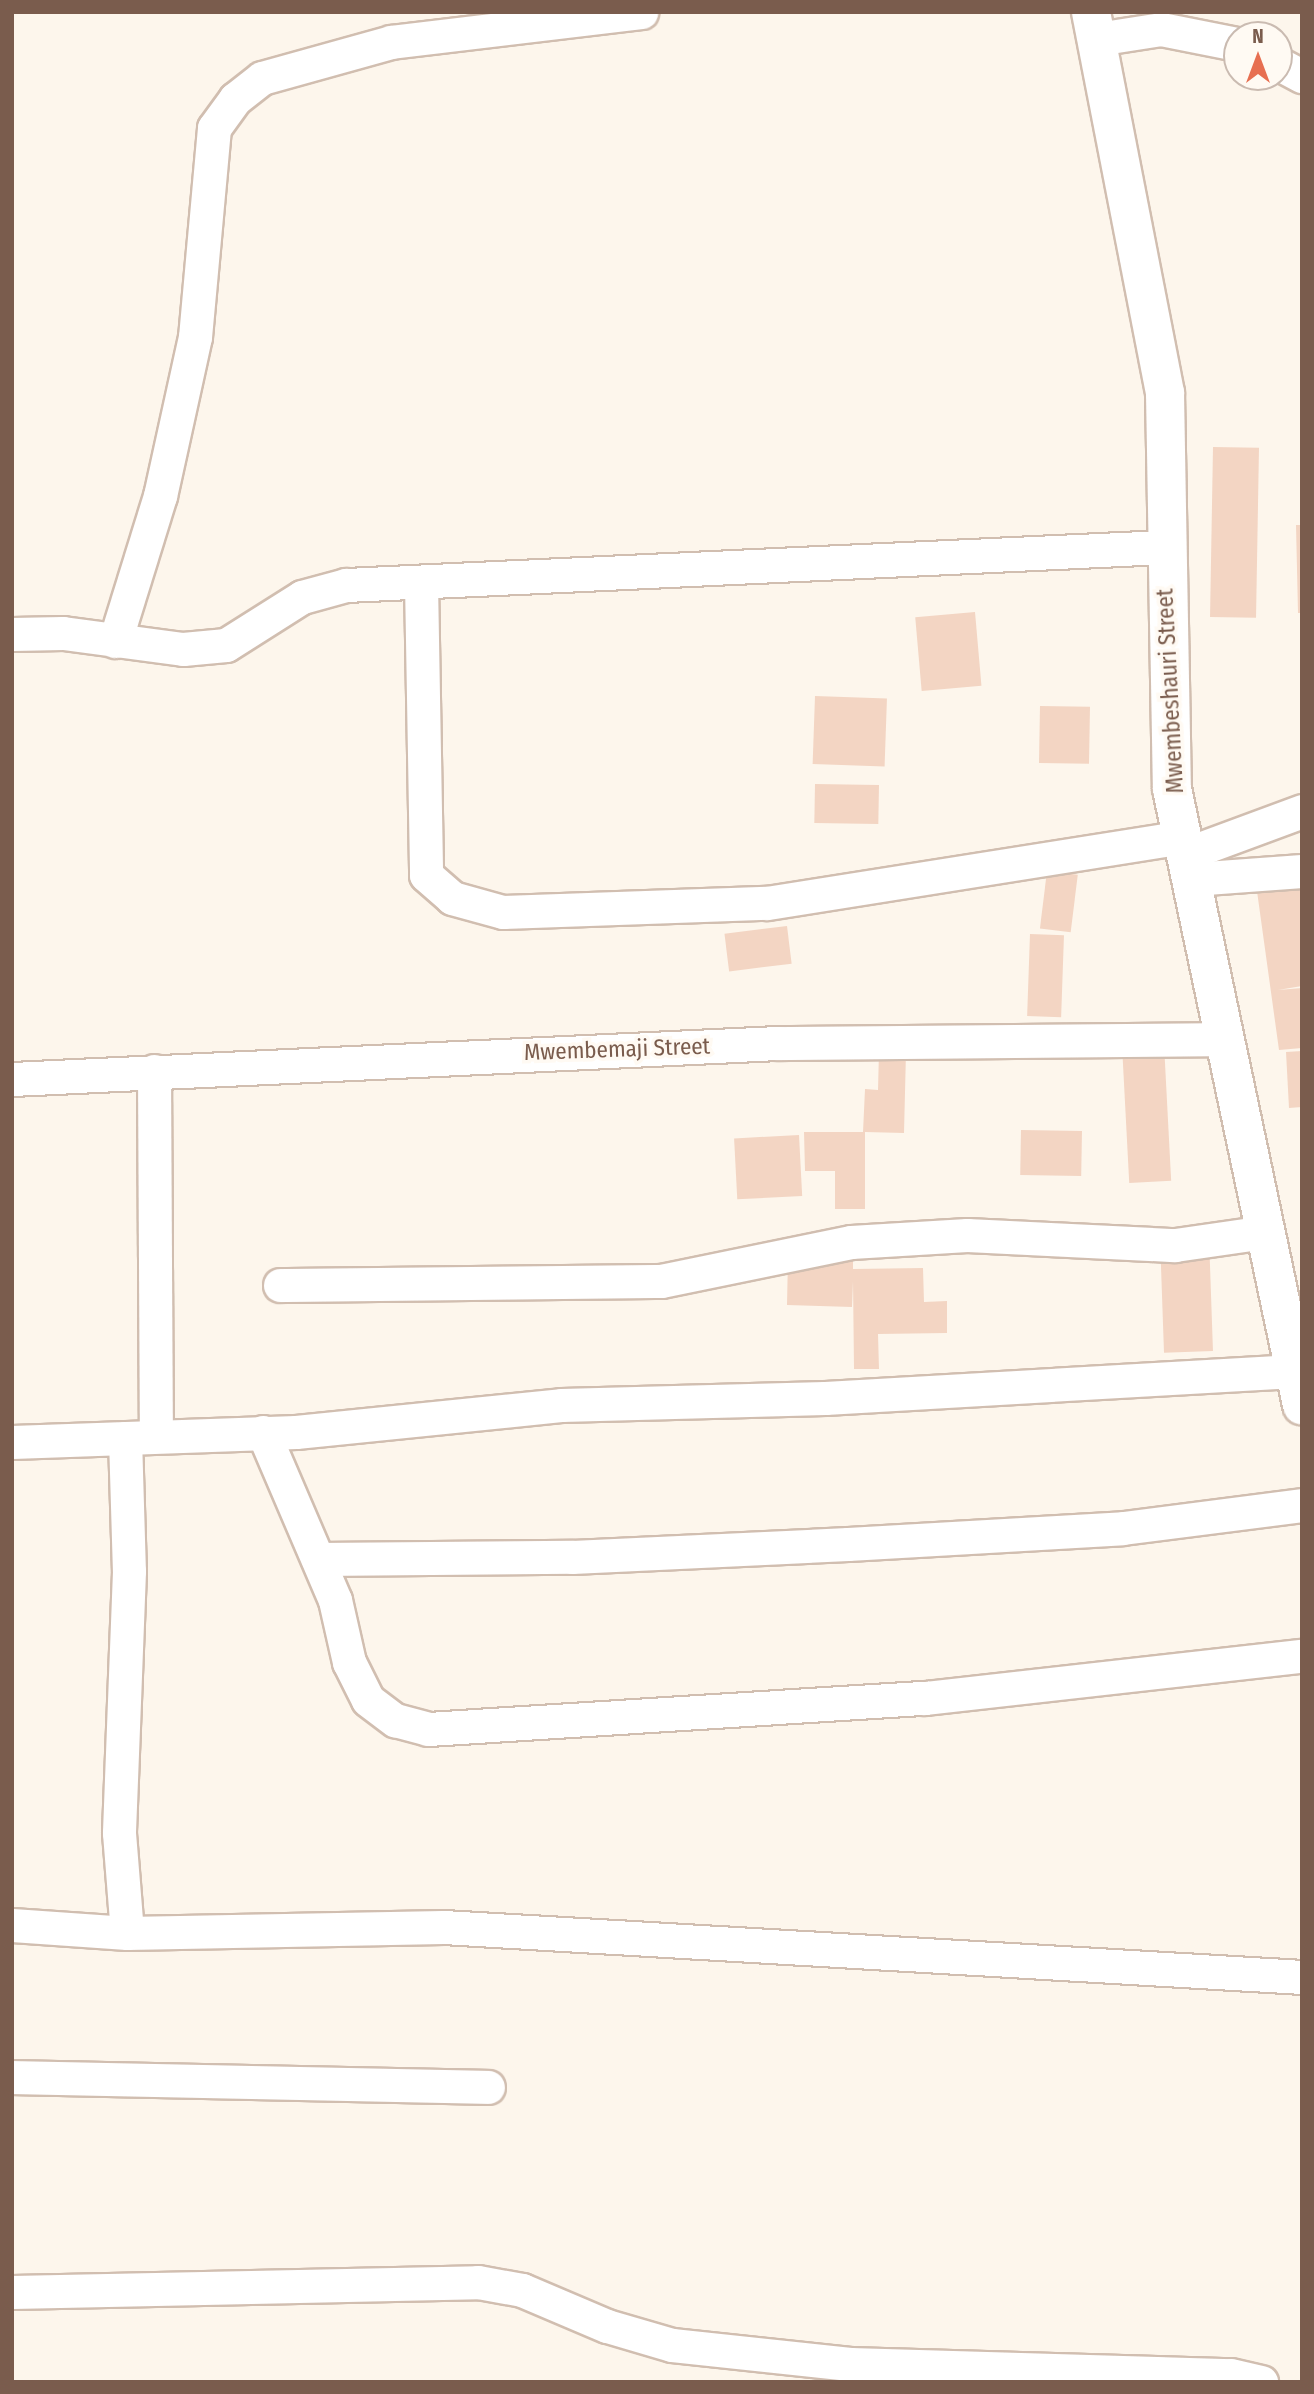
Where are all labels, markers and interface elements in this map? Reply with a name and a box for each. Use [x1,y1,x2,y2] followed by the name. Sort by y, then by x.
[1223,21,1293,91] north arrow
[1252,25,1264,48] text: N
[1151,588,1189,794] street label: Mwembeshauri Street
[523,1032,711,1066] street label: Mwembemaji Street

